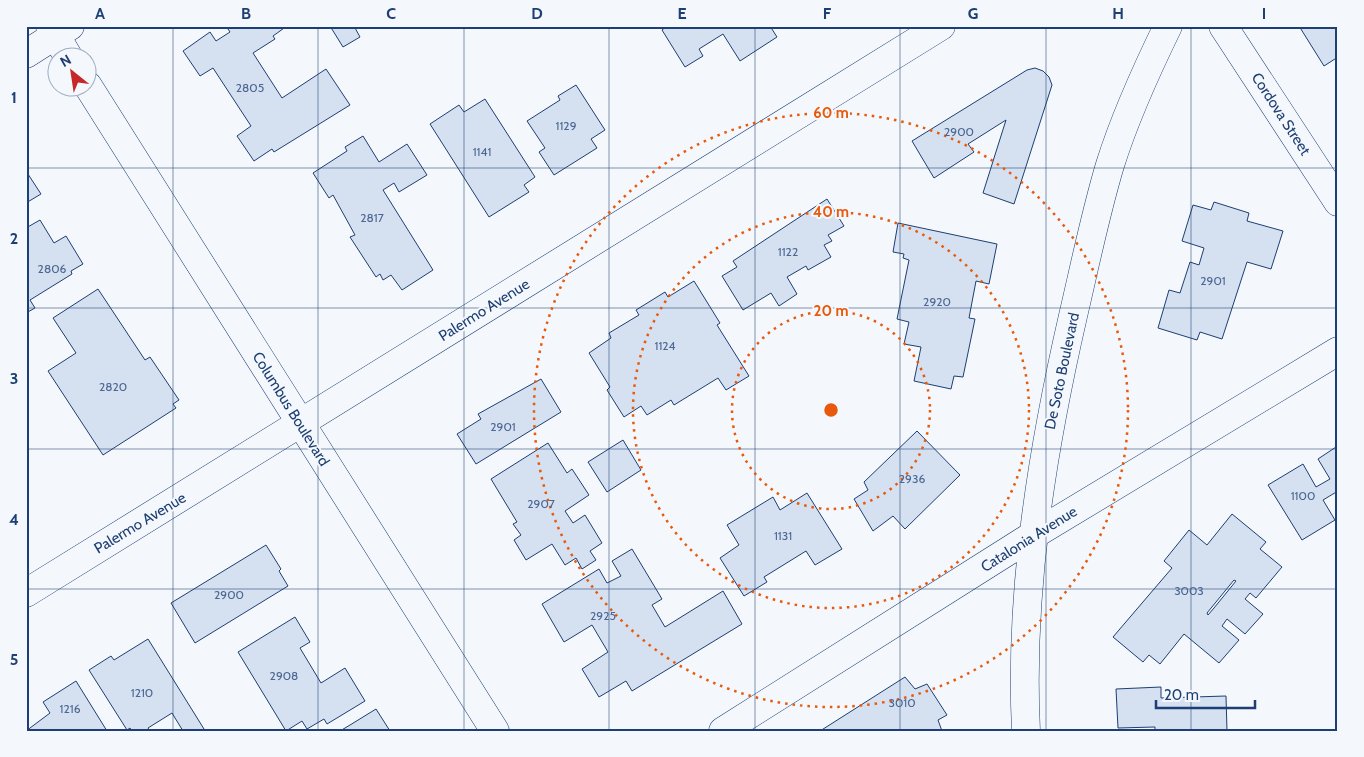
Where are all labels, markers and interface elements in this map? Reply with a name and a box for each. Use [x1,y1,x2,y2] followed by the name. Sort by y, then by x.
[95,4,105,23] text: A
[241,4,251,23] text: B
[386,4,396,23] text: C
[531,4,543,23] text: D
[677,4,687,23] text: E
[823,4,832,23] text: F
[968,4,978,23] text: G
[1112,4,1124,23] text: H
[1262,4,1266,23] text: I
[48,48,98,98] north arrow
[57,50,74,71] text: N
[1248,69,1314,159] street label: Cordova Street
[236,80,264,95] house number: 2805
[11,88,17,107] text: 1
[813,104,849,122] text: 60 m
[556,118,577,133] house number: 1129
[944,124,974,139] house number: 2900
[473,144,491,159] house number: 1141
[813,203,849,221] text: 40 m
[360,210,384,225] house number: 2817
[10,229,18,248] text: 2
[778,244,798,259] house number: 1122
[38,261,67,276] house number: 2806
[1200,273,1226,288] house number: 2901
[435,275,533,345] street label: Palermo Avenue
[923,294,951,309] house number: 2920
[814,302,848,320] text: 20 m
[1041,311,1083,431] street label: De Soto Boulevard
[654,338,676,353] house number: 1124
[249,349,333,469] street label: Columbus Boulevard
[10,369,18,388] text: 3
[99,379,127,394] house number: 2820
[822,401,840,419] centre of rings
[490,419,516,434] house number: 2901
[899,471,925,486] house number: 2936
[91,488,189,557] street label: Palermo Avenue
[1291,488,1315,503] house number: 1100
[527,496,555,511] house number: 2907
[978,502,1081,576] street label: Catalonia Avenue
[9,510,19,529] text: 4
[774,528,792,543] house number: 1131
[1174,583,1204,598] house number: 3003
[214,587,244,602] house number: 2900
[590,608,616,623] house number: 2925
[10,650,18,669] text: 5
[270,668,298,683] house number: 2908
[1156,677,1255,709] scale bar
[131,685,153,700] house number: 1210
[1164,686,1199,704] text: 20 m
[888,695,916,710] house number: 3010
[60,701,81,716] house number: 1216

